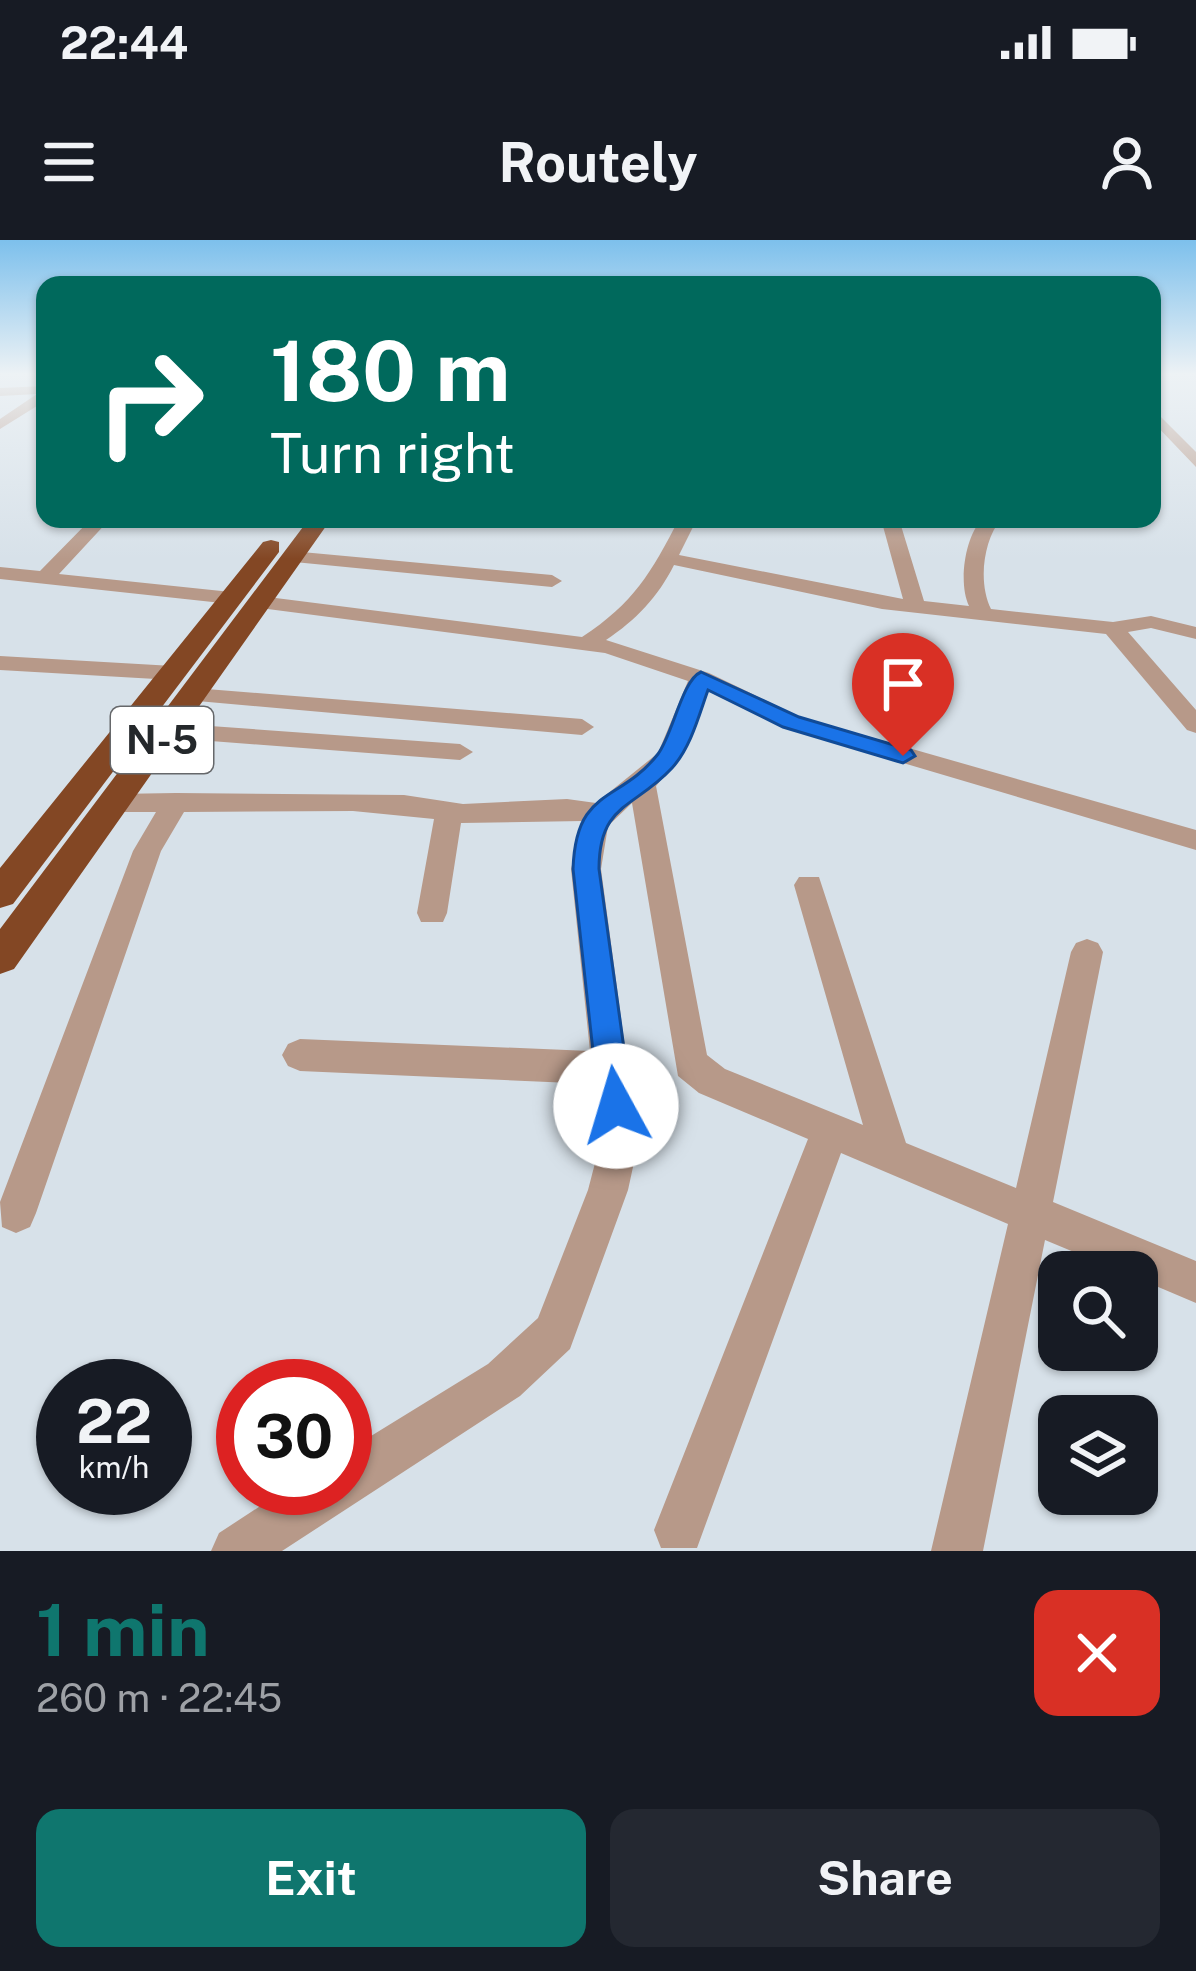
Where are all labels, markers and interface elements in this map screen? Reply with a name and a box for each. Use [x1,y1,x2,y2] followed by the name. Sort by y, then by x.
[60,16,188,69] text: 22:44
[36,129,102,195] icon: menu
[1094,129,1160,195] icon: person
[498,131,698,194] text: Routely
[270,321,510,420] text: 180 m
[72,324,228,480] icon: right
[270,422,515,485] text: Turn right
[852,633,954,756] pin
[870,651,936,717] icon: arrive
[111,707,213,773] road number: N-5
[553,1043,679,1169] position arrow
[1038,1251,1158,1515] map controls
[1038,1251,1158,1371] button: search
[216,1359,372,1515] speed limit sign: 30
[76,1386,152,1457] text: 22
[1038,1395,1158,1515] button: layers
[79,1449,149,1485] text: km/h
[36,1588,210,1672] text: 1 min
[1034,1590,1160,1716] button: close
[36,1675,282,1721] text: 260 m · 22:45
[36,1809,586,1947] button: Exit
[610,1809,1160,1947] button: Share

